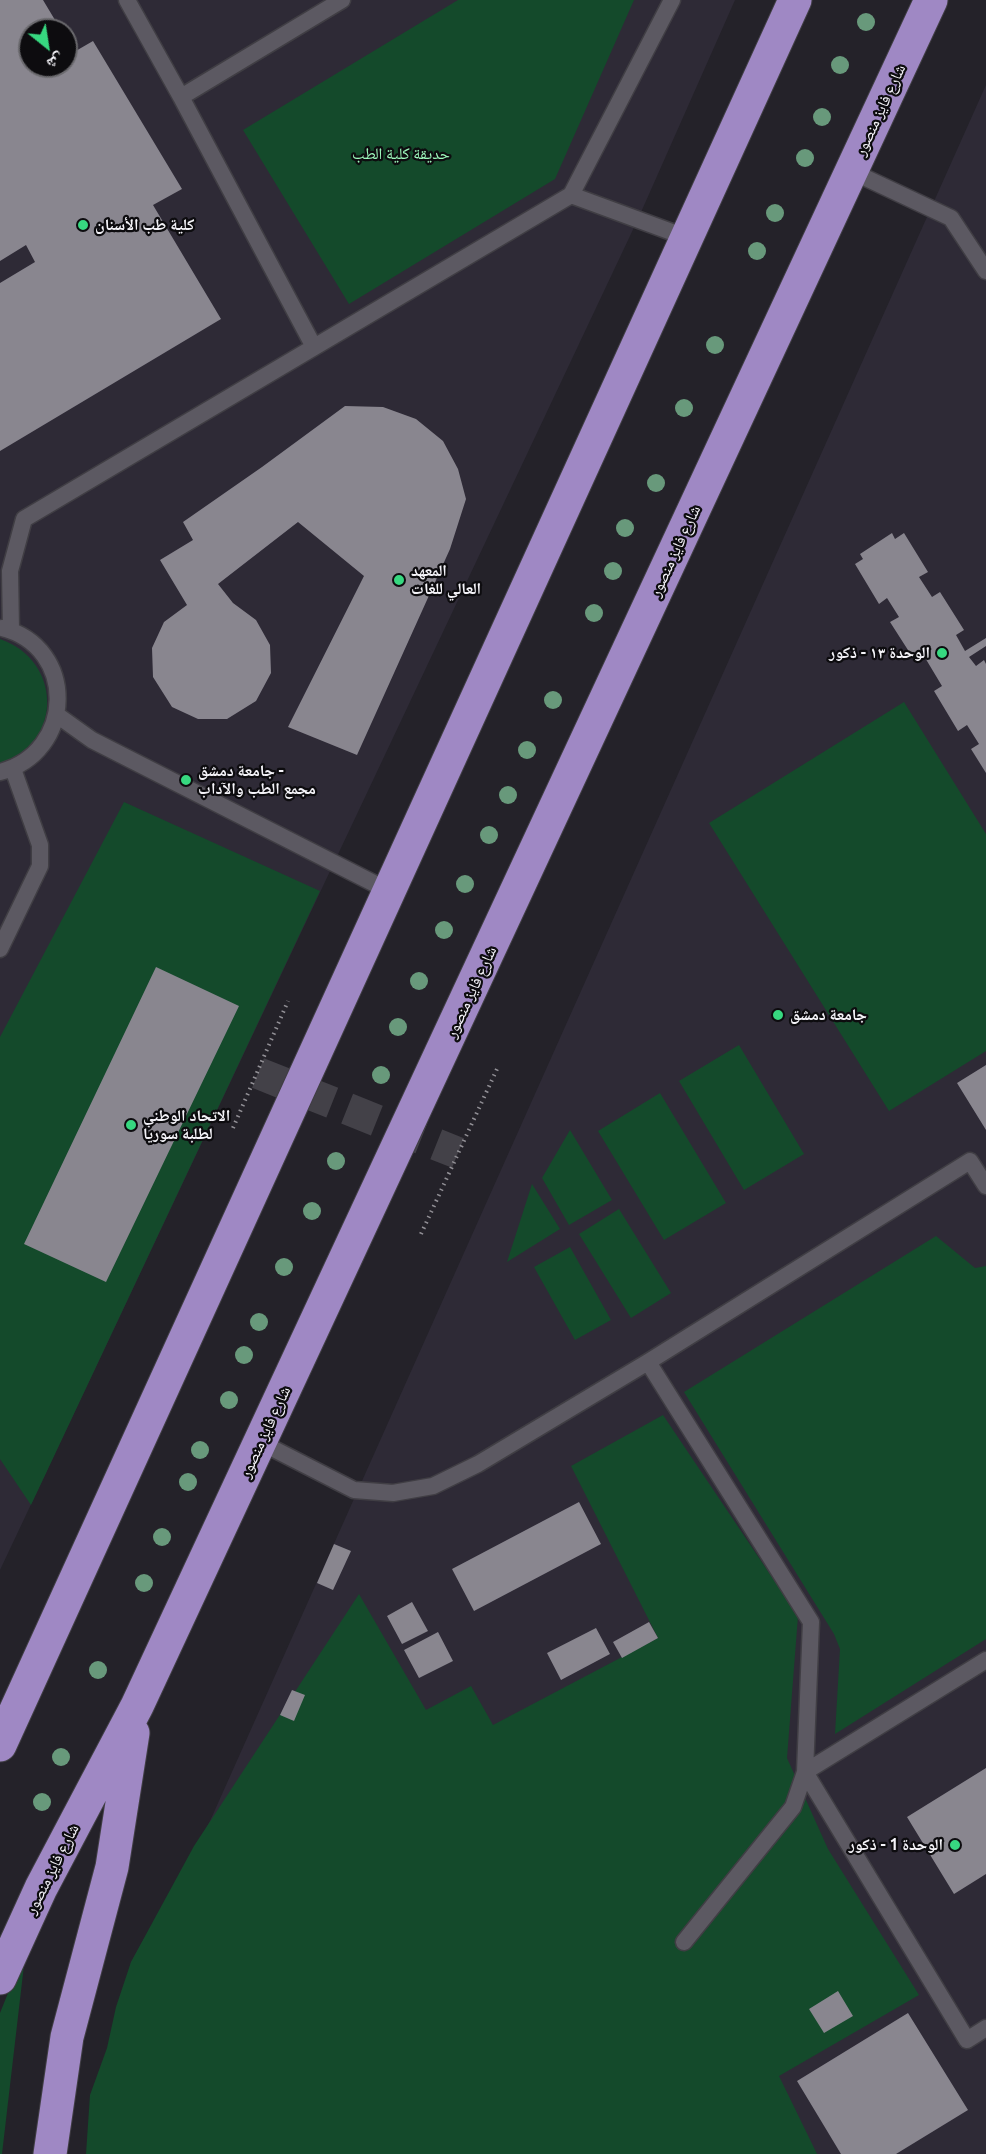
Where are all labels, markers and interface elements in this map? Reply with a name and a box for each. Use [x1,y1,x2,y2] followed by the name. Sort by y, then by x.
[18,18,78,78] north arrow
[44,50,68,74] text: ش
[850,61,910,159] street label: شارع فايز منصور
[352,144,450,164] park label: حديقة كلية الطب
[95,215,194,235] place label: كلية طب الأسنان
[76,218,90,232] marker: كلية طب الأسنان
[645,502,705,600] street label: شارع فايز منصور
[411,561,481,599] place label: المعهد العالي للغات
[392,573,406,587] marker: المعهد العالي للغات
[829,643,930,663] place label: الوحدة ١٣ - ذكور
[935,646,949,660] marker: الوحدة ١٣ - ذكور
[198,761,316,799] place label: جامعة دمشق - مجمع الطب والآداب
[179,773,193,787] marker: جامعة دمشق - مجمع الطب والآداب
[441,943,501,1041] street label: شارع فايز منصور
[790,1005,867,1025] place label: جامعة دمشق
[771,1008,785,1022] marker: جامعة دمشق
[143,1106,230,1144] place label: الاتحاد الوطني لطلبة سوريا
[124,1118,138,1132] marker: الاتحاد الوطني لطلبة سوريا
[235,1383,295,1481] street label: شارع فايز منصور
[21,1821,83,1917] street label: شارع فايز منصور
[849,1835,943,1855] place label: الوحدة 1 - ذكور
[948,1838,962,1852] marker: الوحدة 1 - ذكور

